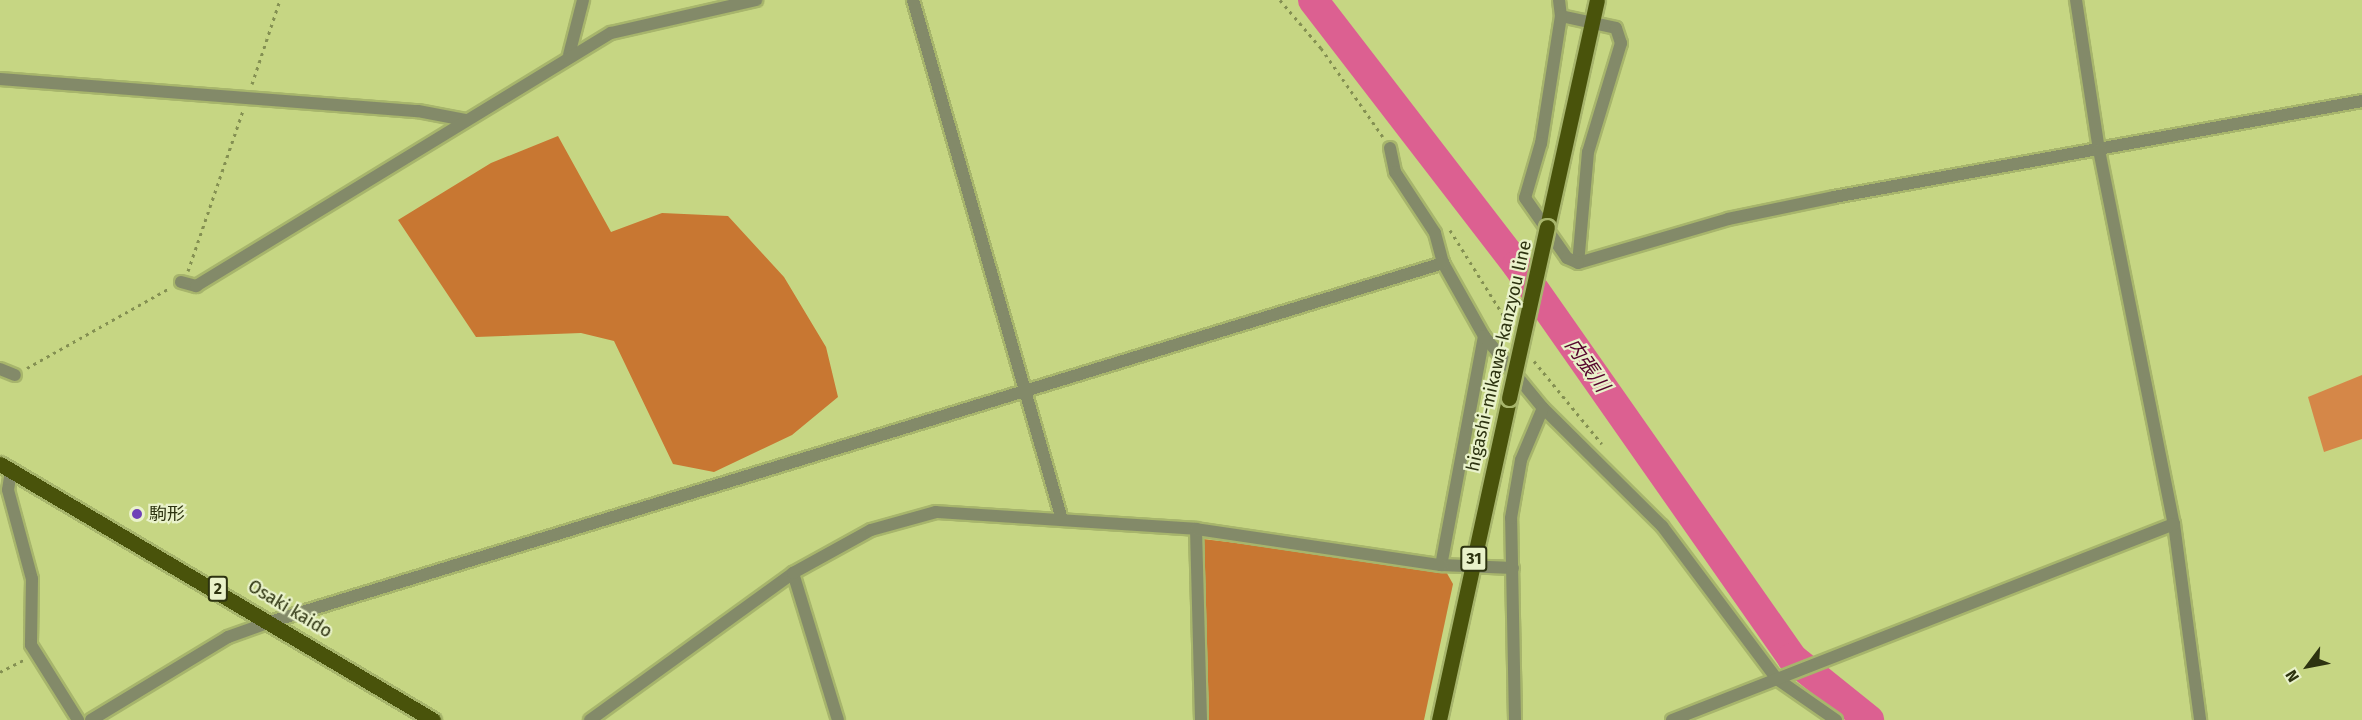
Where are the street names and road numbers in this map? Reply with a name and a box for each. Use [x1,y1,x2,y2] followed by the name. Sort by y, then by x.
[1462,238,1536,474] street label: higashi-mikawa-kanzyou line
[1459,546,1489,572] road number: 31
[244,575,336,643] street label: Osaki kaido
[208,576,228,602] road number: 2

